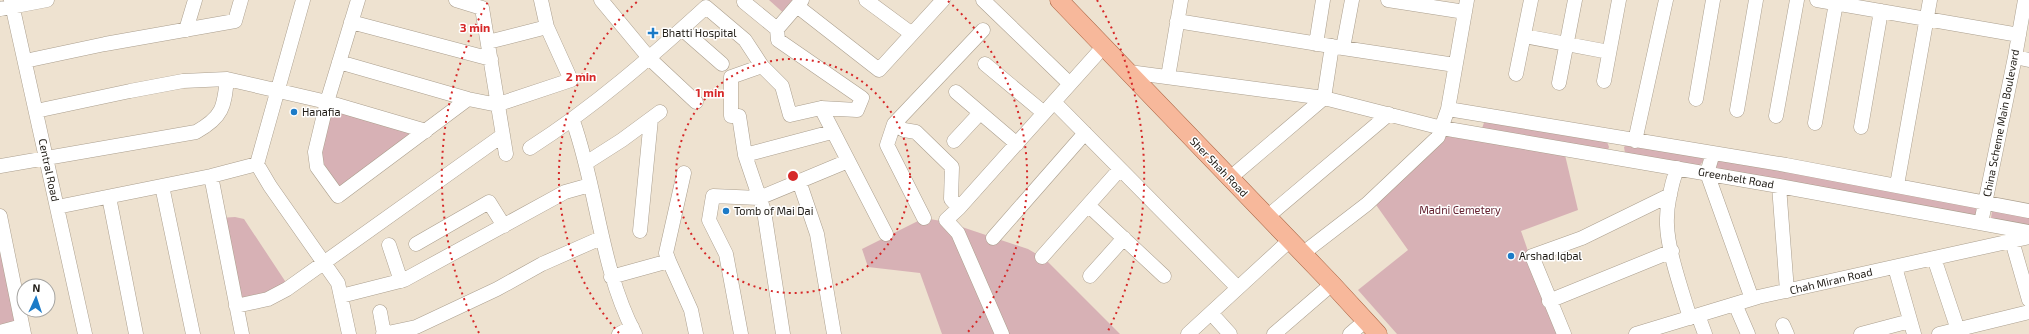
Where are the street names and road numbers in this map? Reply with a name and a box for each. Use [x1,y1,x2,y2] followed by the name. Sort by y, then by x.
[1980,48,2021,198] street label: China Scheme Main Boulevard
[1188,134,1251,199] street label: Sher Shah Road
[36,137,63,203] street label: Central Road
[1697,164,1775,191] street label: Greenbelt Road
[1788,265,1874,296] street label: Chah Miran Road

